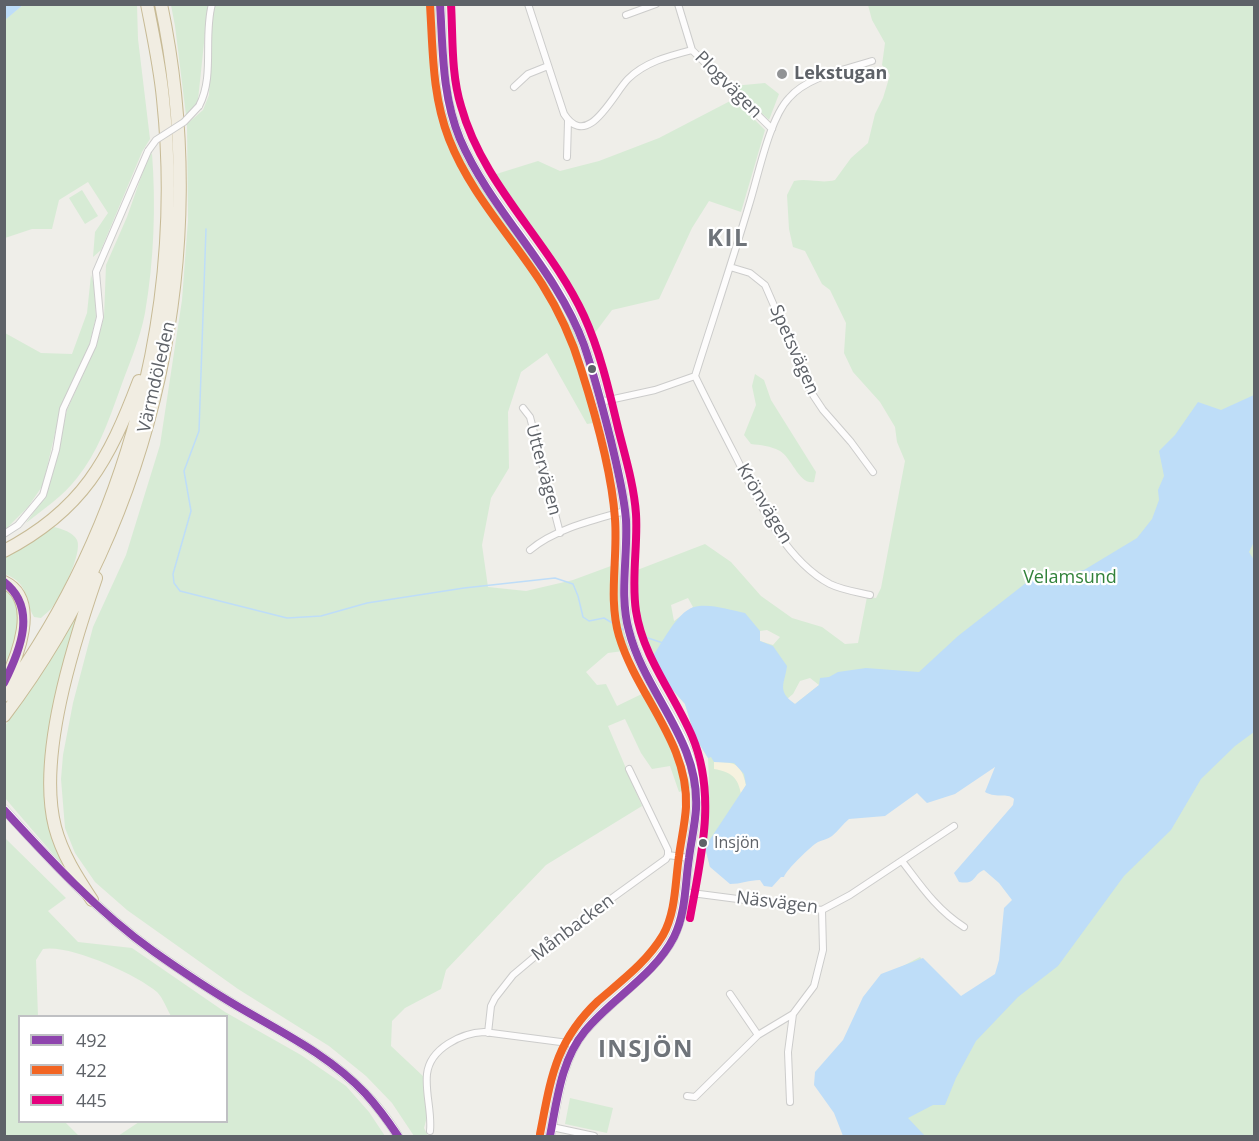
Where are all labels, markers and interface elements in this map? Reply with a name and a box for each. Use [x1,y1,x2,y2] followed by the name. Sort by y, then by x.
[690,47,766,123] street label: Plogvägen
[794,63,887,85] place label: Lekstugan
[775,67,789,81] marker: Lekstugan
[707,225,749,253] district label: KIL
[765,302,823,398] street label: Spetsvägen
[134,319,180,435] street label: Värmdöleden
[586,363,598,375] unlabelled marker
[520,422,566,518] street label: Uttervägen
[732,460,796,548] street label: Krönvägen
[1023,567,1117,589] park label: Velamsund
[714,833,759,853] place label: Insjön
[697,837,709,849] marker: Insjön
[735,887,819,919] street label: Näsvägen
[528,890,618,966] street label: Månbacken
[18,1015,228,1123] legend
[76,1028,107,1052] text: 492
[598,1036,694,1064] district label: INSJÖN
[76,1058,107,1082] text: 422
[76,1088,107,1112] text: 445

